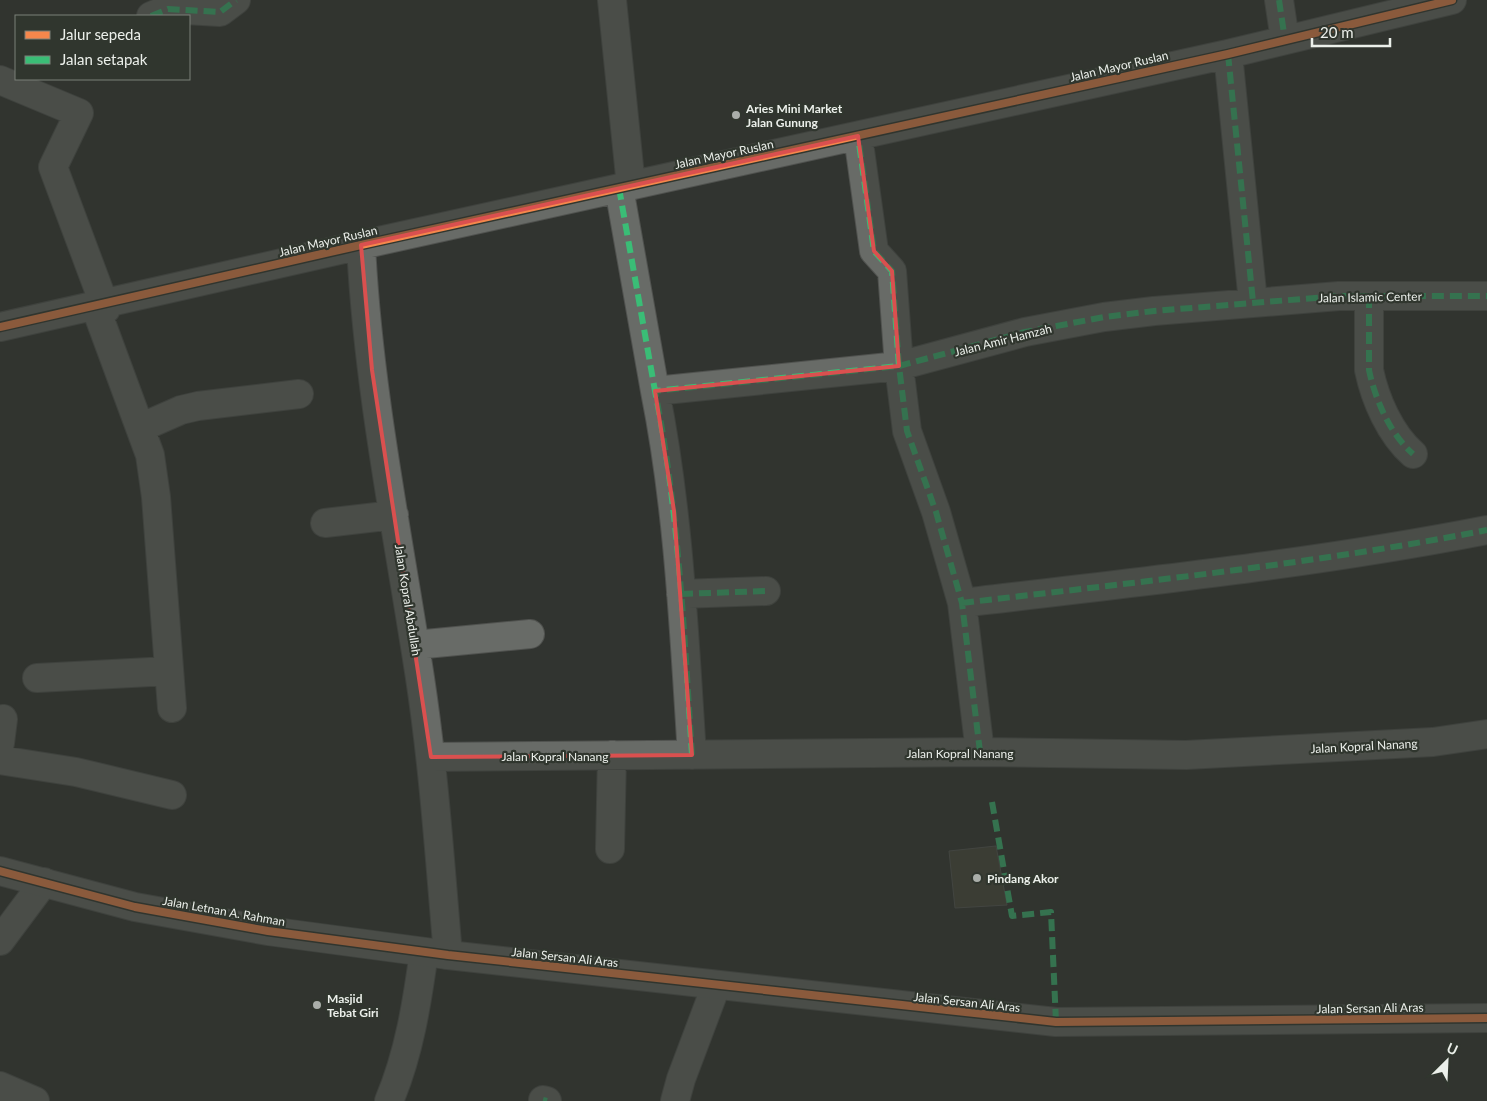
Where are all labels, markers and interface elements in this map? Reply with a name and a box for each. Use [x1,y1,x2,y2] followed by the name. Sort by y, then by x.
[15,15,190,80] legend
[1312,15,1390,47] scale bar
[1320,23,1354,41] text: 20 m
[60,25,141,43] text: Jalur sepeda
[1068,47,1170,85] street label: Jalan Mayor Ruslan
[60,50,148,68] text: Jalan setapak
[745,101,843,130] place label: Aries Mini Market Jalan Gunung
[730,109,742,121] marker: Aries Mini Market Jalan Gunung
[673,136,775,172] street label: Jalan Mayor Ruslan
[277,222,379,260] street label: Jalan Mayor Ruslan
[1318,289,1423,305] street label: Jalan Islamic Center
[953,321,1053,359] street label: Jalan Amir Hamzah
[392,543,424,657] street label: Jalan Kopral Abdullah
[1310,736,1418,756] street label: Jalan Kopral Nanang
[906,746,1014,761] street label: Jalan Kopral Nanang
[501,749,609,764] street label: Jalan Kopral Nanang
[987,871,1059,886] place label: Pindang Akor
[971,872,983,884] marker: Pindang Akor
[161,893,287,929] street label: Jalan Letnan A. Rahman
[511,944,619,970] street label: Jalan Sersan Ali Aras
[913,989,1021,1015] street label: Jalan Sersan Ali Aras
[327,991,379,1020] place label: Masjid Tebat Giri
[311,999,323,1011] marker: Masjid Tebat Giri
[1316,1000,1424,1016] street label: Jalan Sersan Ali Aras
[1422,1036,1472,1086] north arrow
[1444,1039,1461,1059] text: U

